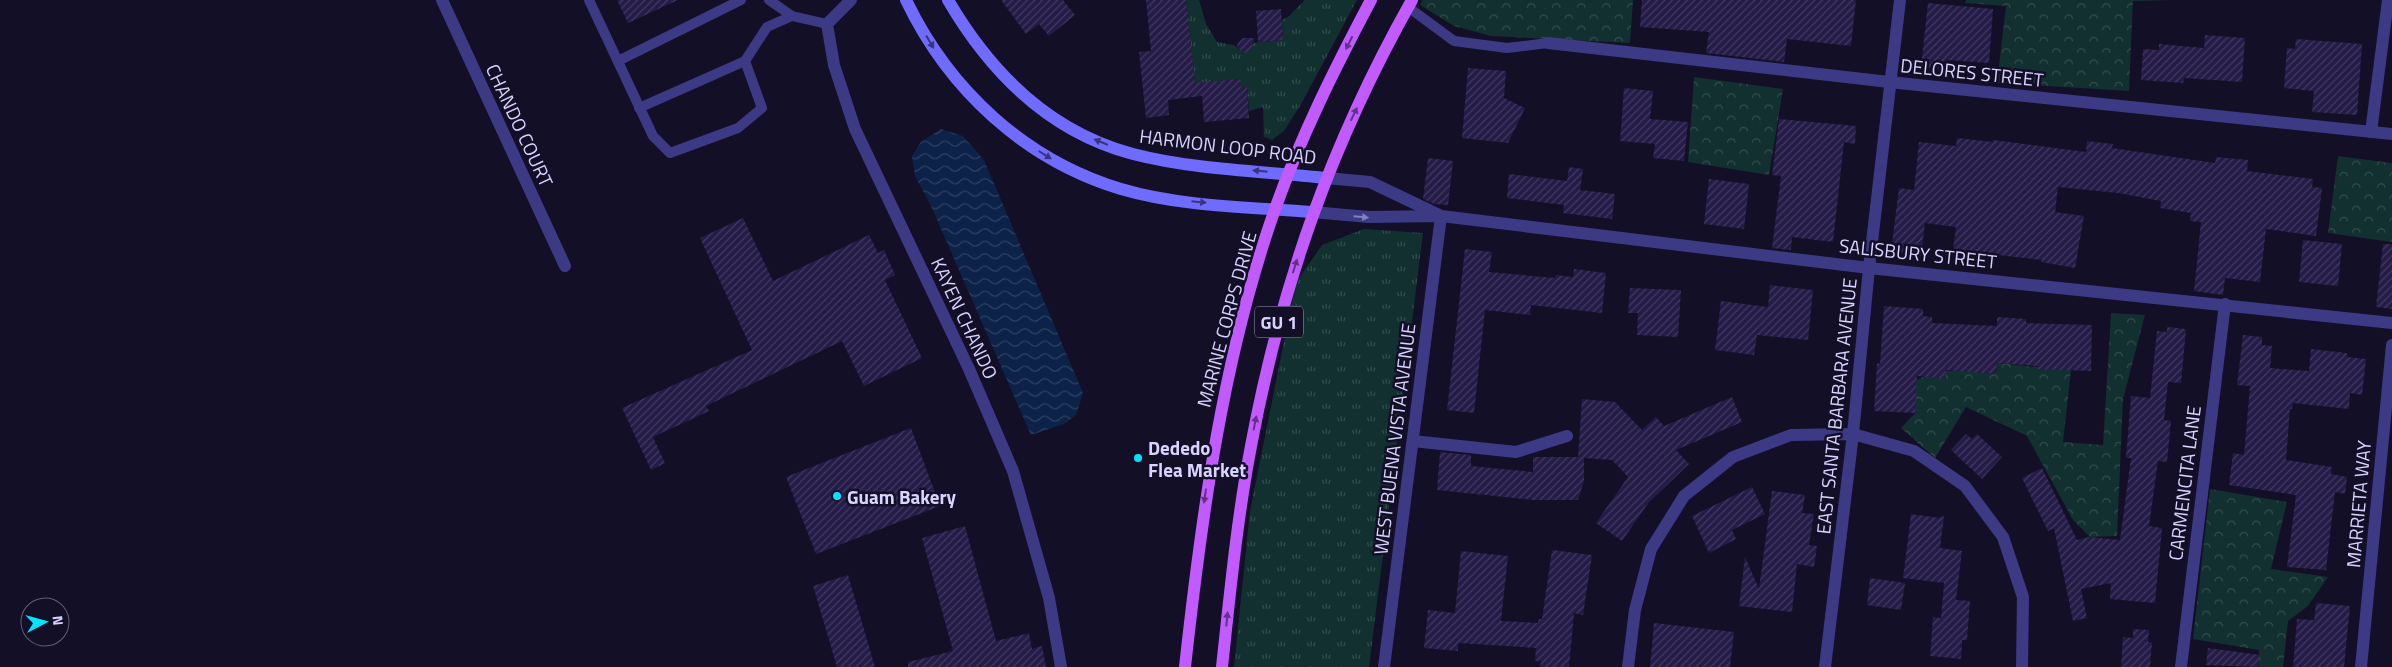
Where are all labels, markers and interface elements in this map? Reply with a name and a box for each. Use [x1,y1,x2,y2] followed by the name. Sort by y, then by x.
[925,36,934,49] one-way arrow
[1344,36,1352,50] one-way arrow
[1899,50,2045,94] street label: DELORES STREET
[479,59,561,191] street label: CHANDO COURT
[1350,107,1358,121] one-way arrow
[1138,121,1318,171] street label: HARMON LOOP ROAD
[1094,137,1108,145] one-way arrow
[1038,150,1051,159] one-way arrow
[1252,167,1268,175] one-way arrow
[1191,198,1207,206] one-way arrow
[1353,213,1369,221] one-way arrow
[1189,228,1263,410] street label: MARINE CORPS DRIVE
[1838,230,1998,276] street label: SALISBURY STREET
[924,252,1006,384] street label: KAYEN CHANDO
[1292,258,1300,273] one-way arrow
[1808,276,1864,536] street label: EAST SANTA BARBARA AVENUE
[1255,306,1303,338] road number: GU 1
[1365,322,1423,556] street label: WEST BUENA VISTA AVENUE
[2160,404,2208,562] street label: CARMENCITA LANE
[1251,416,1259,431] one-way arrow
[1148,433,1246,484] place label: Dededo Flea Market
[2338,438,2378,569] street label: MARRIETA WAY
[1132,452,1144,464] marker: Dededo Flea Market
[847,482,957,511] place label: Guam Bakery
[1201,489,1209,505] one-way arrow
[831,490,843,502] marker: Guam Bakery
[20,597,70,647] north arrow
[1223,610,1231,626] one-way arrow
[47,615,69,627] text: N

